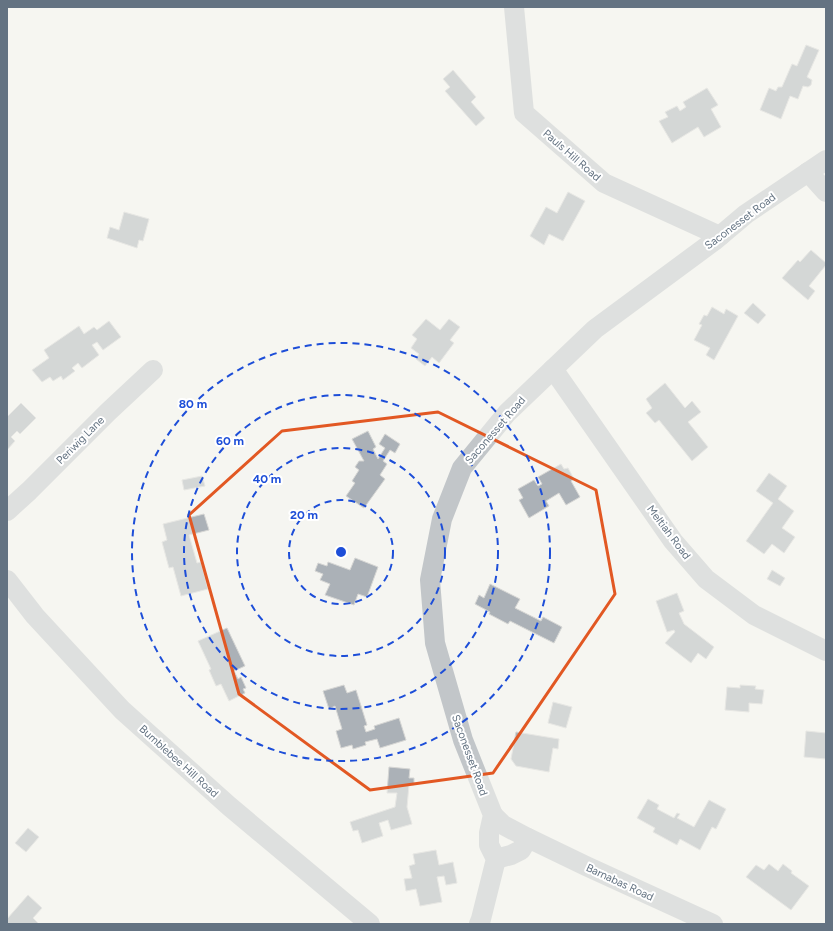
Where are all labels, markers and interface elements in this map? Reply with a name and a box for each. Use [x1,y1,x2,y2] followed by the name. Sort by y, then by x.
[540,127,603,184] street label: Pauls Hill Road
[702,191,778,252] street label: Saconesset Road
[462,394,528,467] street label: Saconesset Road
[179,397,207,411] text: 80 m
[54,414,107,467] street label: Periwig Lane
[216,434,244,448] text: 60 m
[253,472,281,486] text: 40 m
[644,503,693,562] street label: Meltiah Road
[290,508,318,522] text: 20 m
[334,545,348,559] centre of rings
[449,713,490,797] street label: Saconesset Road
[136,722,221,800] street label: Bumblebee Hill Road
[584,861,656,904] street label: Barnabas Road

